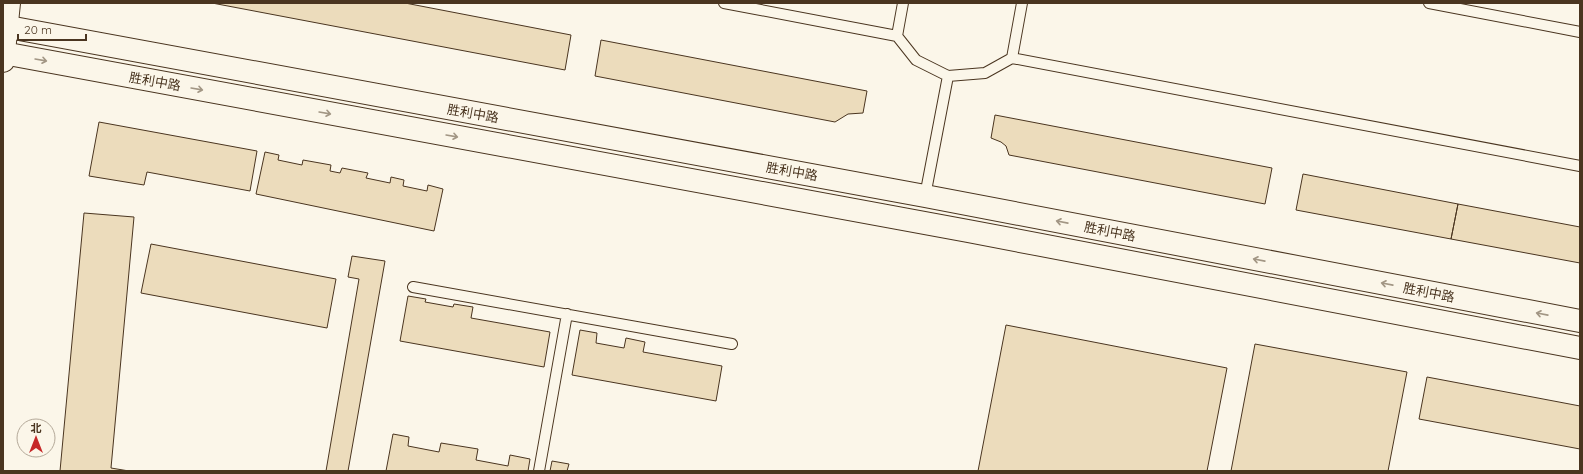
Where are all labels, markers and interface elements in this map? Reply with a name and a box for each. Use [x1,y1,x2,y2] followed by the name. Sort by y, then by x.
[18,16,86,42] scale bar
[24,22,52,37] text: 20 m
[34,57,47,65] one-way arrow
[128,69,182,93] street label: 胜利中路
[190,85,203,93] one-way arrow
[446,101,500,125] street label: 胜利中路
[318,109,331,117] one-way arrow
[446,133,459,141] one-way arrow
[765,159,819,183] street label: 胜利中路
[1056,218,1069,226] one-way arrow
[1083,218,1137,244] street label: 胜利中路
[1253,255,1266,263] one-way arrow
[1402,279,1456,305] street label: 胜利中路
[1380,280,1393,288] one-way arrow
[1536,309,1549,317] one-way arrow
[16,418,56,458] north arrow
[31,421,42,435] text: 北

